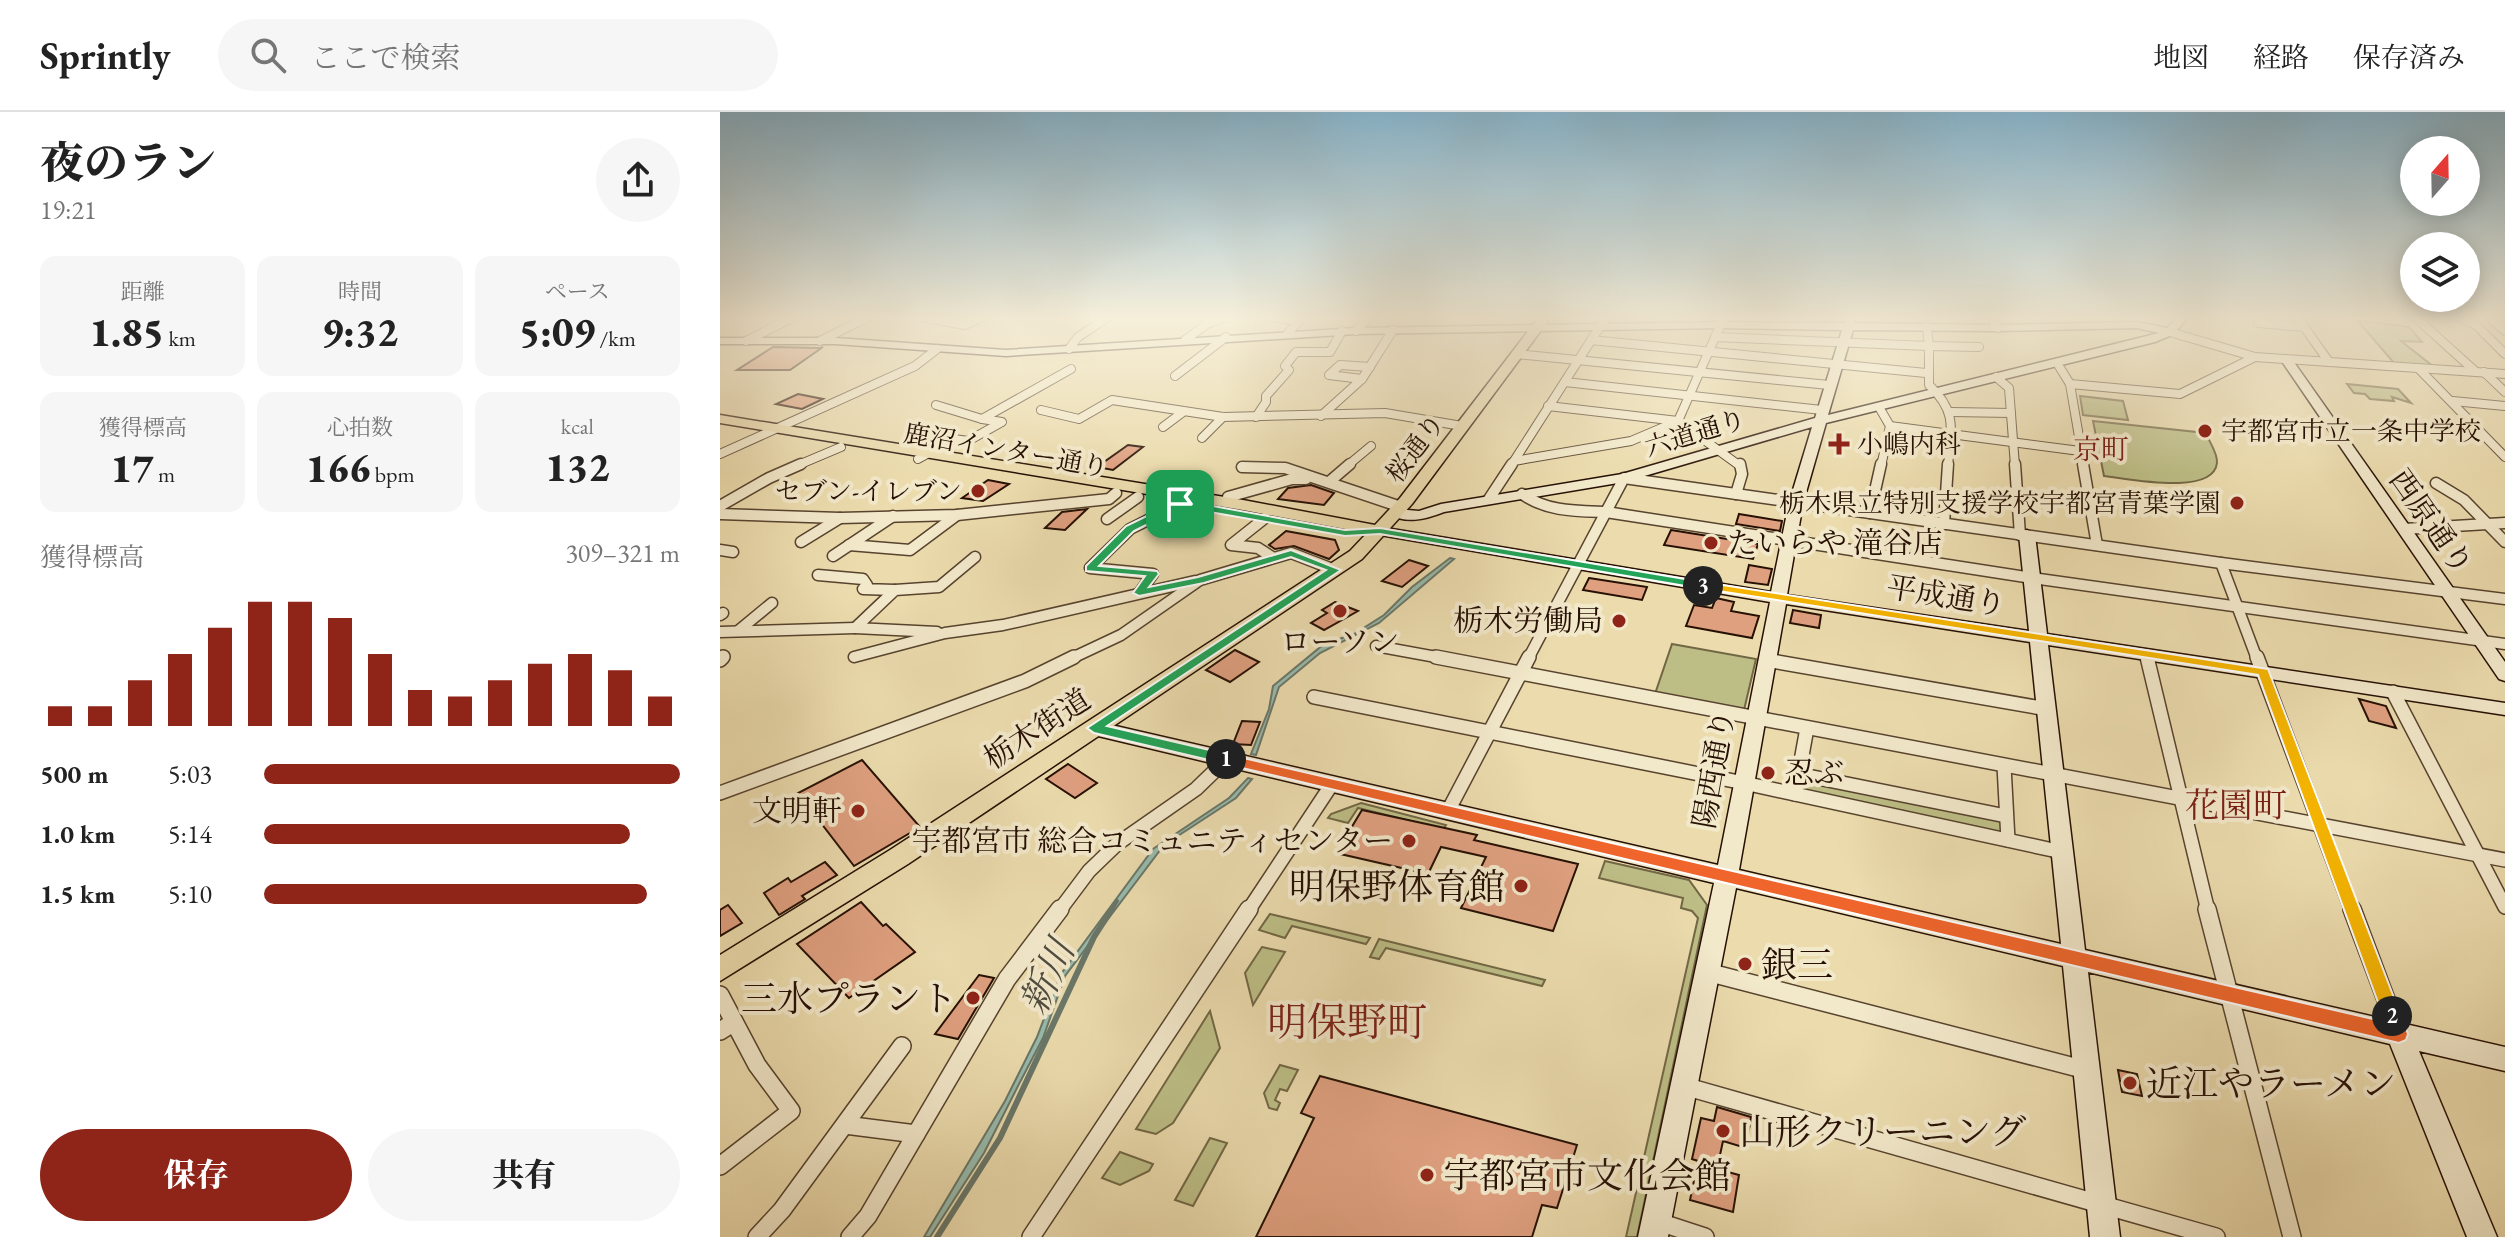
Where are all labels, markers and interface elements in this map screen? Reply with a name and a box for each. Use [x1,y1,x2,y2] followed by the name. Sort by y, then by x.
[218,19,778,91] search box
[40,31,170,80] text: Sprintly
[246,33,290,77] icon: search
[310,38,460,77] text: ここで検索
[2153,39,2209,75] text: 地図
[2253,39,2309,75] text: 経路
[2353,39,2465,75] text: 保存済み
[40,134,216,191] text: 夜のラン
[2400,136,2480,216] north arrow
[2400,136,2480,312] map controls
[596,138,680,222] button: share
[40,193,96,227] text: 19:21
[2400,232,2480,312] button: layers
[121,277,165,306] text: 距離
[338,277,382,306] text: 時間
[545,277,610,306] text: ペース
[89,306,164,358] text: 1.85
[322,306,398,358] text: 9:32
[519,306,595,358] text: 5:09
[164,324,196,353] text: km
[595,324,636,353] text: /km
[1640,402,1750,464] street label: 六道通り
[1378,407,1452,489] street label: 桜通り
[561,412,594,441] text: kcal
[99,413,187,442] text: 獲得標高
[327,413,393,442] text: 心拍数
[2221,414,2481,448] place label: 宇都宮市立一条中学校
[901,415,1111,485] street label: 鹿沼インター通り
[2196,422,2214,440] marker: 宇都宮市立一条中学校
[1857,427,1961,461] place label: 小嶋内科
[2073,431,2129,467] district label: 京町
[1828,433,1850,455] marker: 小嶋内科
[545,441,610,493] text: 132
[110,442,154,494] text: 17
[305,442,370,494] text: 166
[154,460,175,489] text: m
[370,460,415,489] text: bpm
[2381,461,2482,582] street label: 西原通り
[1146,470,1214,538] pin
[775,474,962,508] place label: セブン-イレブン
[969,482,987,500] marker: セブン-イレブン
[1158,482,1202,526] icon: arrive
[1779,486,2221,520] place label: 栃木県立特別支援学校宇都宮青葉学園
[2228,494,2246,512] marker: 栃木県立特別支援学校宇都宮青葉学園
[1727,523,1943,562] place label: たいらや 滝谷店
[1702,534,1720,552] marker: たいらや 滝谷店
[565,536,680,570] text: 309–321 m
[40,540,144,574] text: 獲得標高
[1683,566,1723,606] pin: 3
[1884,567,2008,624] street label: 平成通り
[1697,571,1709,600] text: 3
[1453,601,1603,640] place label: 栃木労働局
[1331,602,1349,620] marker: ローソン
[1610,612,1628,630] marker: 栃木労働局
[1281,622,1399,661] place label: ローソン
[976,680,1098,778] street label: 栃木街道
[1684,706,1743,831] street label: 陽西通り
[1206,739,1246,779] pin: 1
[1220,744,1232,773] text: 1
[1784,753,1844,792] place label: 忍ぶ
[40,757,108,791] text: 500 m
[168,757,212,791] text: 5:03
[1759,764,1777,782] marker: 忍ぶ
[2185,783,2287,827] district label: 花園町
[752,791,842,830] place label: 文明軒
[849,802,867,820] marker: 文明軒
[40,817,115,851] text: 1.0 km
[168,817,212,851] text: 5:14
[911,821,1393,860] place label: 宇都宮市 総合コミュニティセンター
[1400,832,1418,850] marker: 宇都宮市 総合コミュニティセンター
[1289,863,1505,910] place label: 明保野体育館
[40,877,115,911] text: 1.5 km
[168,877,212,911] text: 5:10
[1512,877,1530,895] marker: 明保野体育館
[1008,928,1086,1022] water label: 新川
[1761,941,1833,988] place label: 銀三
[1736,955,1754,973] marker: 銀三
[741,975,957,1022] place label: 三水プラント
[964,989,982,1007] marker: 三水プラント
[1267,996,1427,1048] district label: 明保野町
[2372,996,2412,1036] pin: 2
[2386,1001,2398,1030] text: 2
[2146,1060,2396,1107] place label: 近江やラーメン
[2121,1074,2139,1092] marker: 近江やラーメン
[1739,1108,2026,1155] place label: 山形クリーニング
[1714,1122,1732,1140] marker: 山形クリーニング
[40,1129,352,1221] button: 保存
[368,1129,680,1221] button: 共有
[1443,1152,1731,1199] place label: 宇都宮市文化会館
[1418,1166,1436,1184] marker: 宇都宮市文化会館

